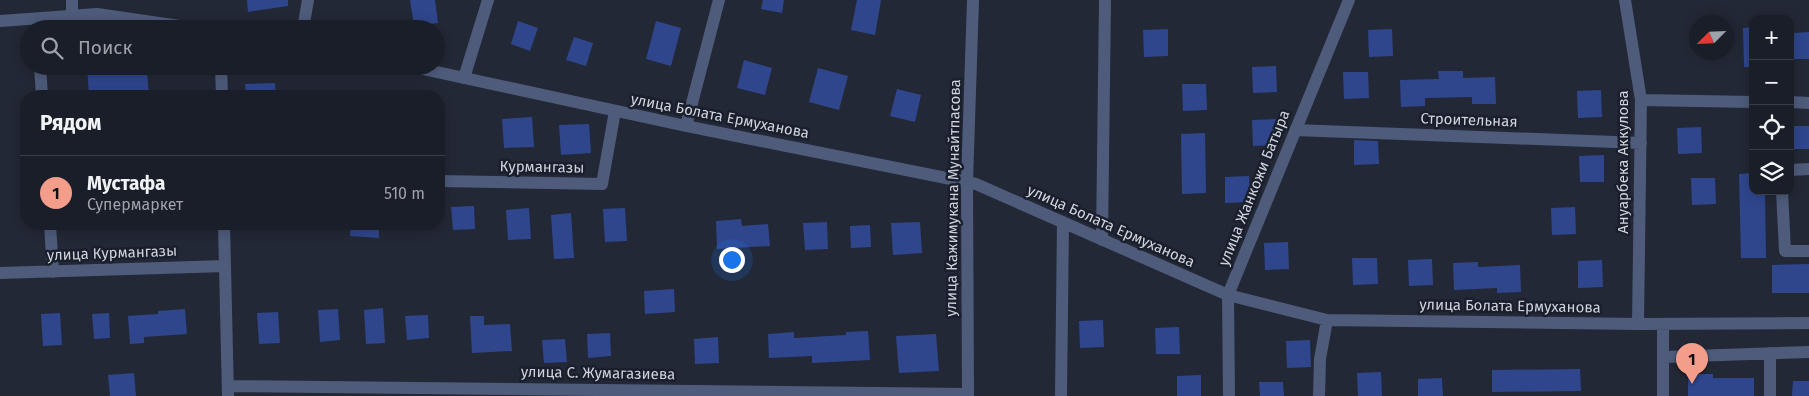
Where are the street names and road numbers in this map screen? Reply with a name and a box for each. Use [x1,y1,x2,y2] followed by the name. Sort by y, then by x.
[942,79,964,317] street label: улица Кажимукана Мунайтпасова
[629,90,811,142] street label: улица Болата Ермуханова
[1614,90,1632,234] street label: Ануарбека Аккулова
[1215,108,1293,268] street label: улица Жанкожи Батыра
[1420,109,1518,131] street label: Строительная
[500,157,584,177] street label: Курмангазы
[1024,181,1198,271] street label: улица Болата Ермуханова
[47,242,177,264] street label: улица Курмангазы
[1419,295,1601,317] street label: улица Болата Ермуханова
[521,363,675,383] street label: улица С. Жумагазиева

